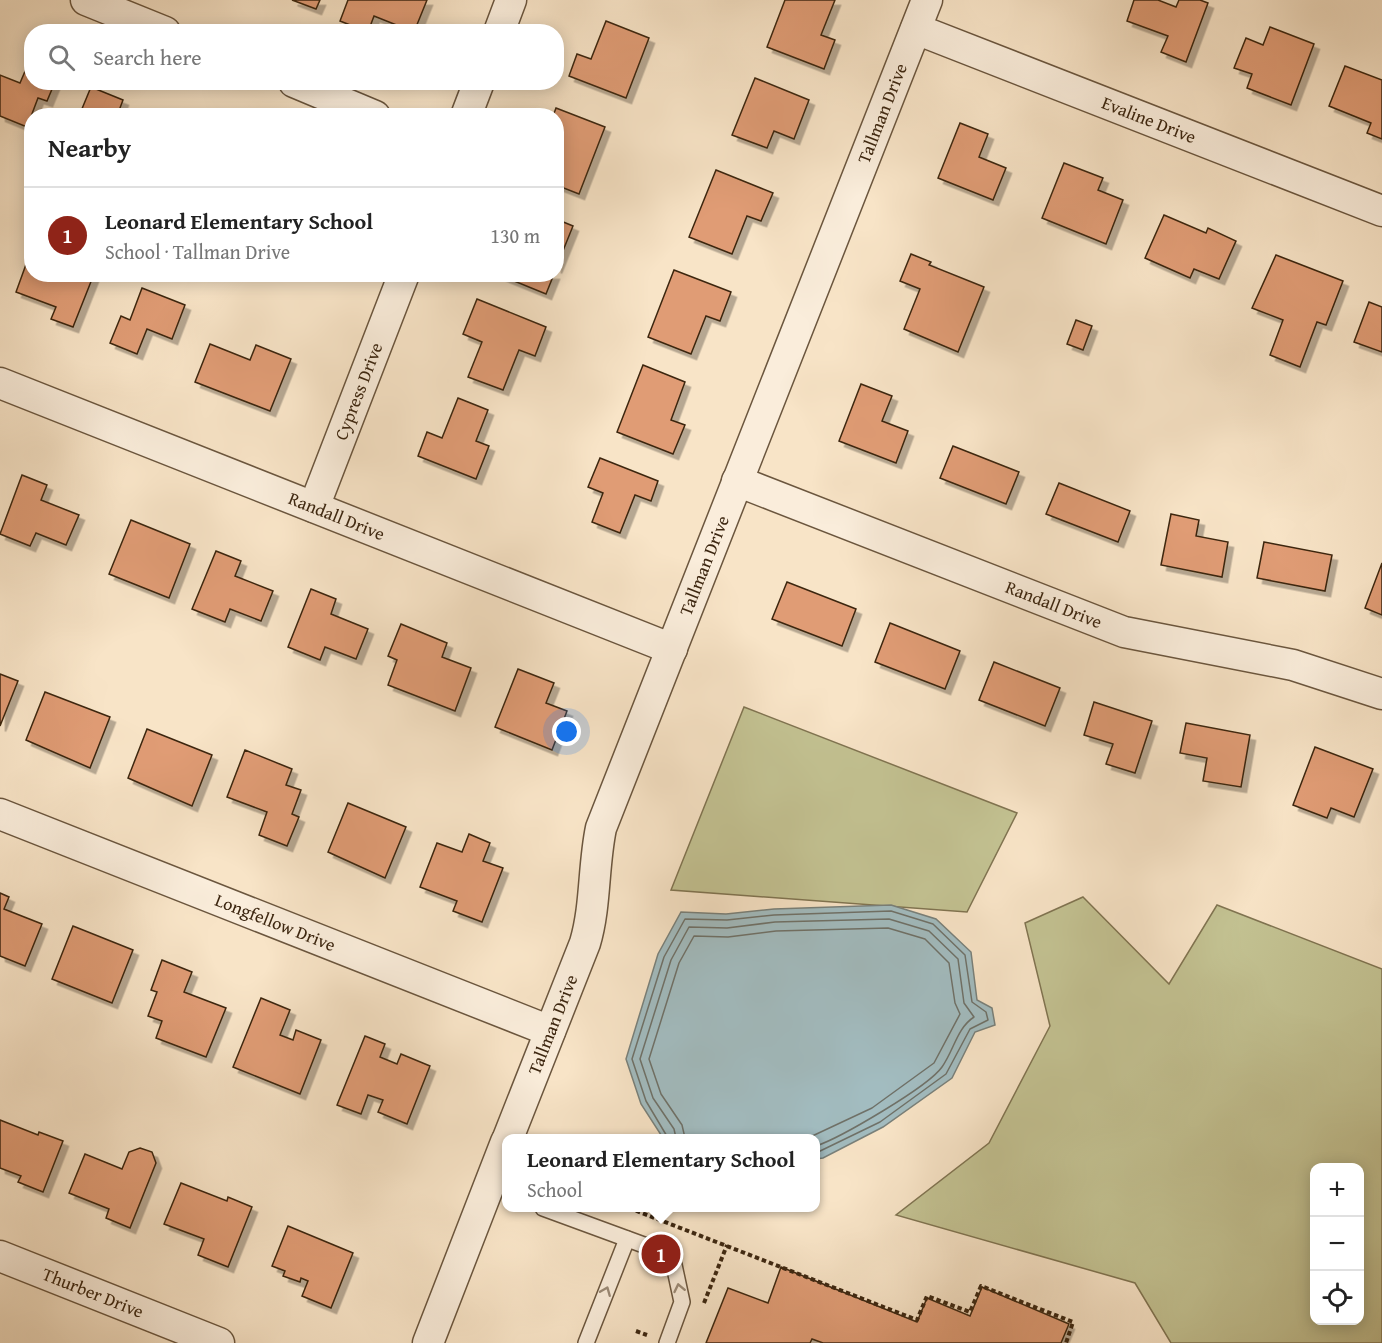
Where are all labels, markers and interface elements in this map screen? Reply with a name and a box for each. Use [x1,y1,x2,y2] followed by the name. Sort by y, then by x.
[24,24,564,90] search box
[45,41,78,74] icon: search
[93,41,202,73] text: Search here
[850,59,914,167] street label: Tallman Drive
[1098,89,1200,150] street label: Evaline Drive
[48,128,131,167] text: Nearby
[105,205,373,237] text: Leonard Elementary School
[62,221,73,250] text: 1
[490,221,540,250] text: 130 m
[105,237,290,266] text: School · Tallman Drive
[327,338,389,444] street label: Cypress Drive
[285,485,389,547] street label: Randall Drive
[672,511,736,619] street label: Tallman Drive
[1002,573,1106,635] street label: Randall Drive
[552,717,581,746] your location
[211,886,340,958] street label: Longfellow Drive
[520,970,584,1078] street label: Tallman Drive
[502,1134,820,1212] popup
[527,1143,795,1175] text: Leonard Elementary School
[1310,1163,1364,1325] map controls
[1310,1163,1364,1217] button: +
[527,1175,583,1204] text: School
[1310,1217,1364,1271] button: −
[642,1232,680,1276] pin: 1
[38,1260,148,1325] street label: Thurber Drive
[1310,1271,1364,1325] button: locate
[673,1283,686,1293] one-way arrow
[599,1286,611,1297] one-way arrow

